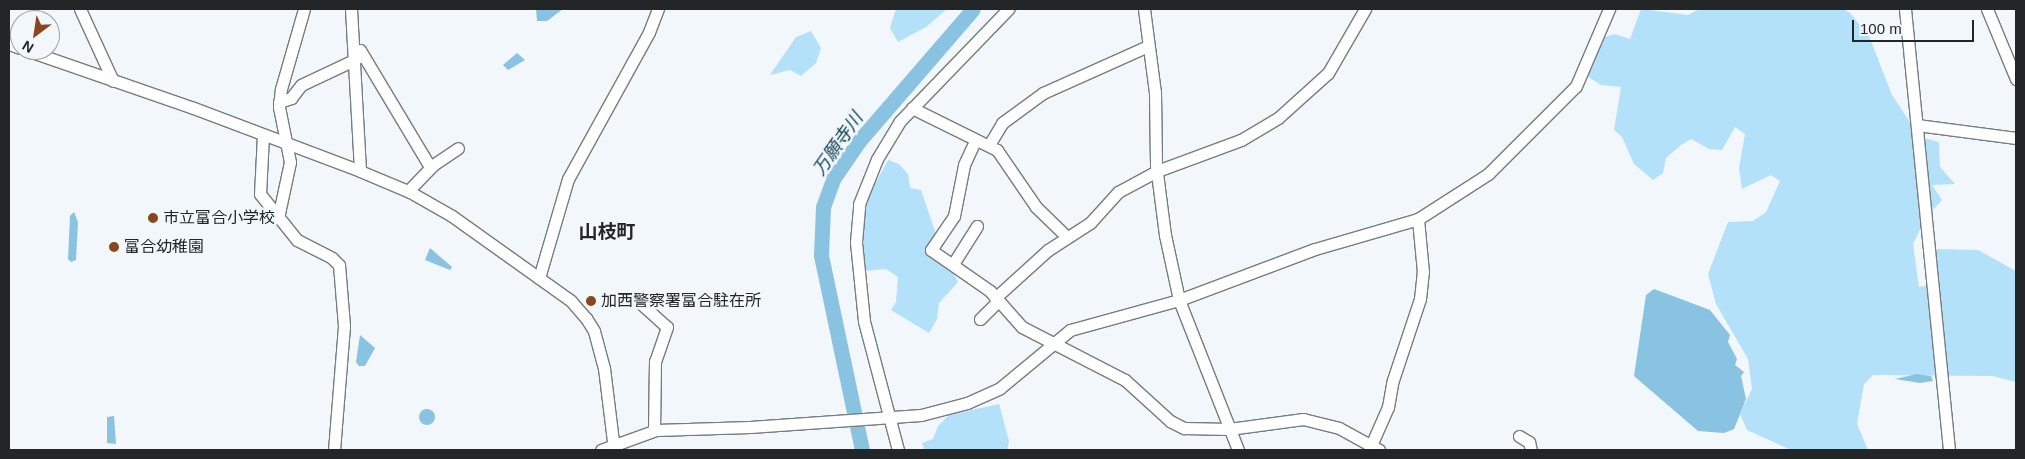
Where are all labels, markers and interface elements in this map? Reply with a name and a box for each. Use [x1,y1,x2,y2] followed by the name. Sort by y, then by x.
[10,10,60,60] north arrow
[1855,10,1978,42] scale bar
[1860,20,1902,37] text: 100 m
[19,38,36,56] text: N
[809,108,867,180] water label: 万願寺川
[163,208,275,228] place label: 市立富合小学校
[147,212,159,224] marker: 市立富合小学校
[579,221,635,243] district label: 山枝町
[124,237,204,257] place label: 富合幼稚園
[108,241,120,253] marker: 富合幼稚園
[601,291,761,311] place label: 加西警察署富合駐在所
[585,295,597,307] marker: 加西警察署富合駐在所

